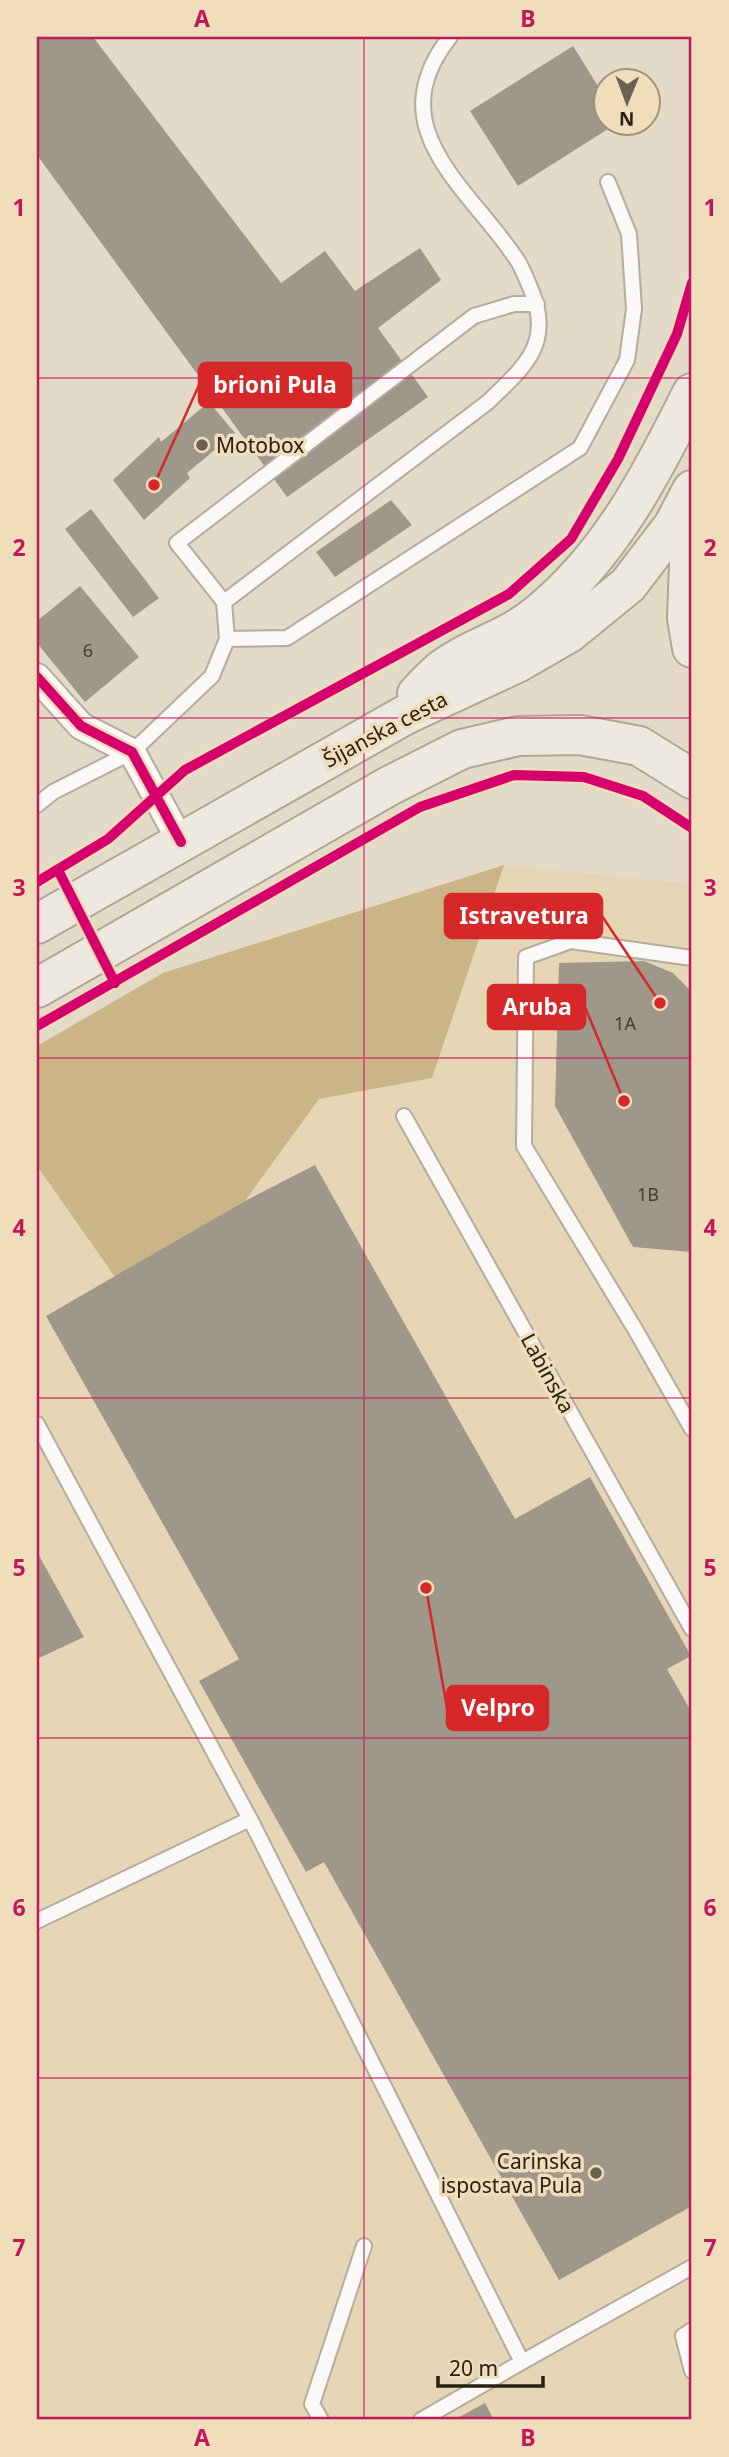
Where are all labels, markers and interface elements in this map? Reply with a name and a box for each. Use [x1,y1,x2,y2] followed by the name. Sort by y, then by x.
[194,2,210,34] text: A
[520,2,536,34] text: B
[592,66,662,136] north arrow
[619,106,635,132] text: N
[12,191,26,223] text: 1
[703,191,717,223] text: 1
[199,363,351,407] callout: brioni Pula
[213,368,337,400] text: brioni Pula
[216,431,304,459] place label: Motobox
[194,437,210,453] marker: Motobox
[12,531,26,563] text: 2
[703,531,717,563] text: 2
[83,638,93,662] house number: 6
[318,684,452,774] street label: Šijanska cesta
[12,871,26,903] text: 3
[703,871,717,903] text: 3
[445,894,602,938] callout: Istravetura
[459,899,589,931] text: Istravetura
[488,985,585,1029] callout: Aruba
[502,990,572,1022] text: Aruba
[614,1011,636,1035] house number: 1A
[637,1182,659,1206] house number: 1B
[12,1211,26,1243] text: 4
[703,1211,717,1243] text: 4
[515,1328,581,1418] street label: Labinska
[12,1551,26,1583] text: 5
[703,1551,717,1583] text: 5
[447,1686,548,1730] callout: Velpro
[461,1691,535,1723] text: Velpro
[12,1891,26,1923] text: 6
[703,1891,717,1923] text: 6
[441,2147,582,2199] place label: Carinska ispostava Pula
[588,2165,604,2181] marker: Carinska ispostava Pula
[12,2231,26,2263] text: 7
[703,2231,717,2263] text: 7
[438,2345,544,2389] scale bar
[449,2354,498,2382] text: 20 m
[194,2421,210,2453] text: A
[520,2421,536,2453] text: B

